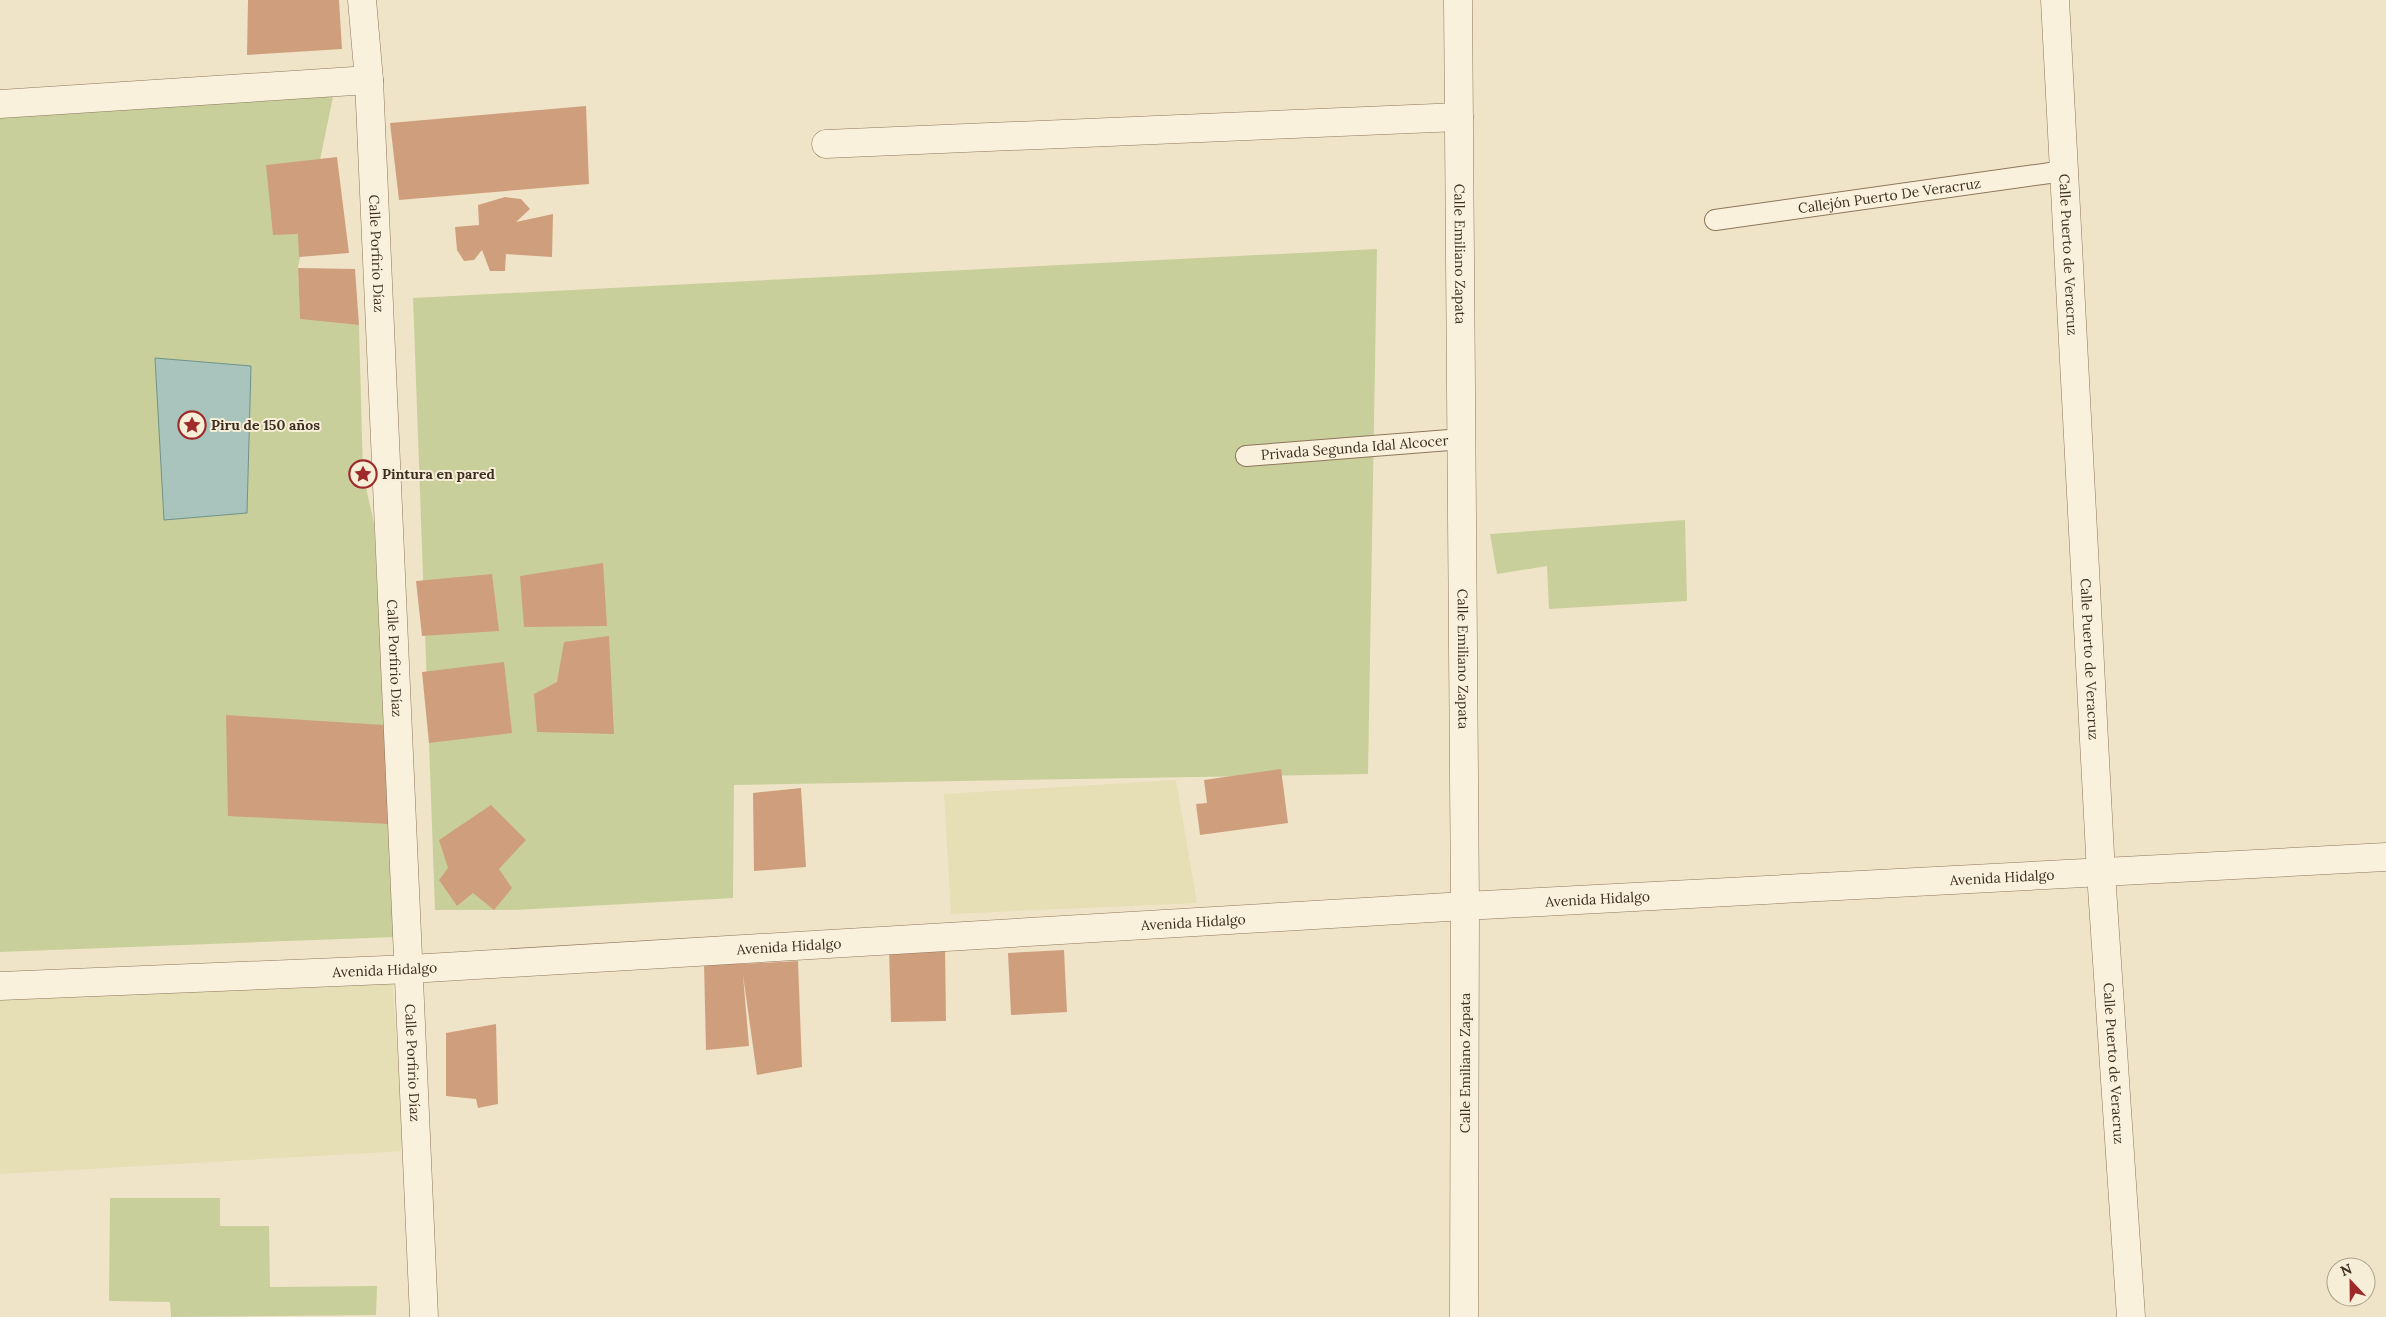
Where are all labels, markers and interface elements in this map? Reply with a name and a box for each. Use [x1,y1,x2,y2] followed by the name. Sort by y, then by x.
[2055,173,2082,336] street label: Calle Puerto de Veracruz
[1797,174,1982,217] street label: Callejón Puerto De Veracruz
[1450,184,1470,324] street label: Calle Emiliano Zapata
[365,194,388,313] street label: Calle Porfirio Díaz
[177,410,207,440] place icon: Piru de 150 años
[211,416,320,434] place label: Piru de 150 años
[1260,431,1449,464] street label: Privada Segunda Idal Alcocer
[348,459,378,489] place icon: Pintura en pared
[382,465,495,483] place label: Pintura en pared
[2076,578,2103,740] street label: Calle Puerto de Veracruz
[1454,589,1473,729] street label: Calle Emiliano Zapata
[383,599,406,717] street label: Calle Porfirio Díaz
[1948,866,2055,889] street label: Avenida Hidalgo
[1544,887,1650,911] street label: Avenida Hidalgo
[1139,910,1246,934] street label: Avenida Hidalgo
[735,934,842,959] street label: Avenida Hidalgo
[331,958,438,981] street label: Avenida Hidalgo
[2099,982,2128,1145] street label: Calle Puerto de Veracruz
[1456,993,1474,1133] street label: Calle Emiliano Zapata
[401,1003,424,1122] street label: Calle Porfirio Díaz
[2326,1257,2376,1307] north arrow
[2338,1260,2355,1280] text: N

